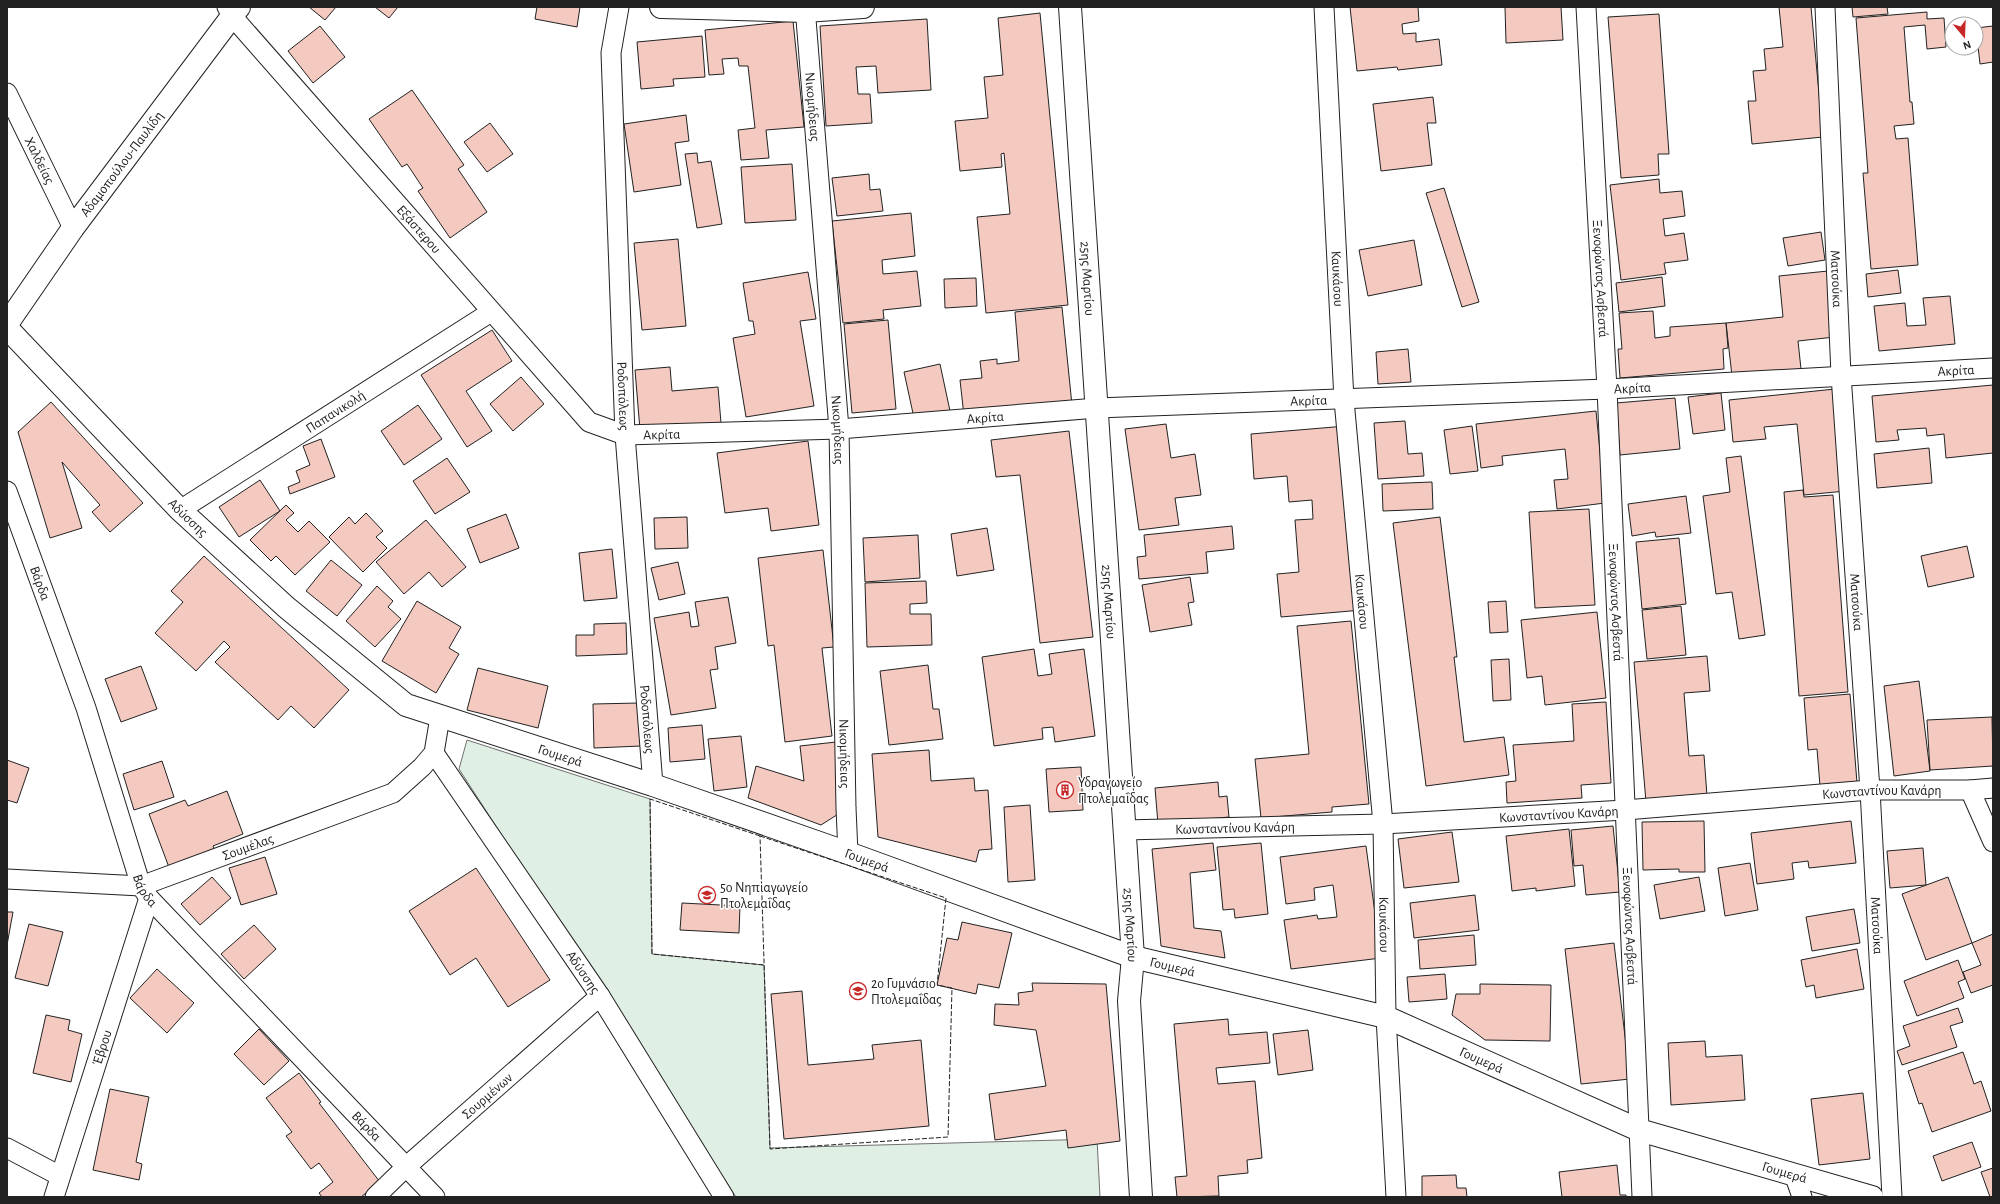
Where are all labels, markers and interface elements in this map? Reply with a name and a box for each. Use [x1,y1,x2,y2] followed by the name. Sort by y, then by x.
[1944,16,1984,56] north arrow
[1962,39,1973,51] text: N
[802,72,822,142] street label: Νικομήδειας
[78,109,166,220] street label: Αδαμοπούλου-Παυλίδη
[22,135,57,187] street label: Χαλδείας
[394,203,443,257] street label: Εξάστερου
[1590,219,1610,338] street label: Ξενοφώντος Ασβεστά
[1078,241,1096,316] street label: 25ης Μαρτίου
[1328,250,1345,307] street label: Καυκάσου
[1828,250,1844,308] street label: Ματσούκα
[614,361,631,431] street label: Ροδοπόλεως
[1937,363,1975,379] street label: Ακρίτα
[1614,381,1652,397] street label: Ακρίτα
[304,388,368,436] street label: Παπανικολή
[1290,393,1328,409] street label: Ακρίτα
[828,395,846,465] street label: Νικομήδειας
[966,410,1004,427] street label: Ακρίτα
[643,427,681,442] street label: Ακρίτα
[165,496,210,540] street label: Αδύσσης
[1606,543,1625,662] street label: Ξενοφώντος Ασβεστά
[27,564,52,602] street label: Βάρδα
[1099,564,1118,640] street label: 25ης Μαρτίου
[1352,573,1371,630] street label: Καυκάσου
[1847,573,1865,631] street label: Ματσούκα
[637,684,657,755] street label: Ροδοπόλεως
[836,719,852,789] street label: Νικομήδειας
[536,742,584,770] street label: Γουμερά
[1078,776,1149,806] place label: Υδραγωγείο Πτολεμαΐδας
[1055,780,1075,800] building icon: Υδραγωγείο Πτολεμαΐδας
[1821,784,1942,802] street label: Κωνσταντίνου Κανάρη
[1498,804,1619,825] street label: Κωνσταντίνου Κανάρη
[1175,820,1295,837] street label: Κωνσταντίνου Κανάρη
[221,832,276,863] street label: Σουμέλας
[843,846,891,875] street label: Γουμερά
[1620,867,1639,985] street label: Ξενοφώντος Ασβεστά
[130,873,160,910] street label: Βάρδα
[720,881,808,911] place label: 5ο Νηπιαγωγείο Πτολεμαΐδας
[697,885,717,905] school or university icon: 5ο Νηπιαγωγείο Πτολεμαΐδας
[1120,887,1139,963] street label: 25ης Μαρτίου
[1868,896,1885,955] street label: Ματσούκα
[1376,897,1391,953] street label: Καυκάσου
[563,948,602,997] street label: Αδύσσης
[1148,955,1196,979] street label: Γουμερά
[871,977,942,1007] place label: 2ο Γυμνάσιο Πτολεμαΐδας
[848,981,868,1001] school or university icon: 2ο Γυμνάσιο Πτολεμαΐδας
[90,1028,115,1067] street label: Έβρου
[1457,1045,1505,1076] street label: Γουμερά
[460,1071,516,1122] street label: Σουρμένων
[349,1109,384,1144] street label: Βάρδα
[1760,1160,1809,1186] street label: Γουμερά

